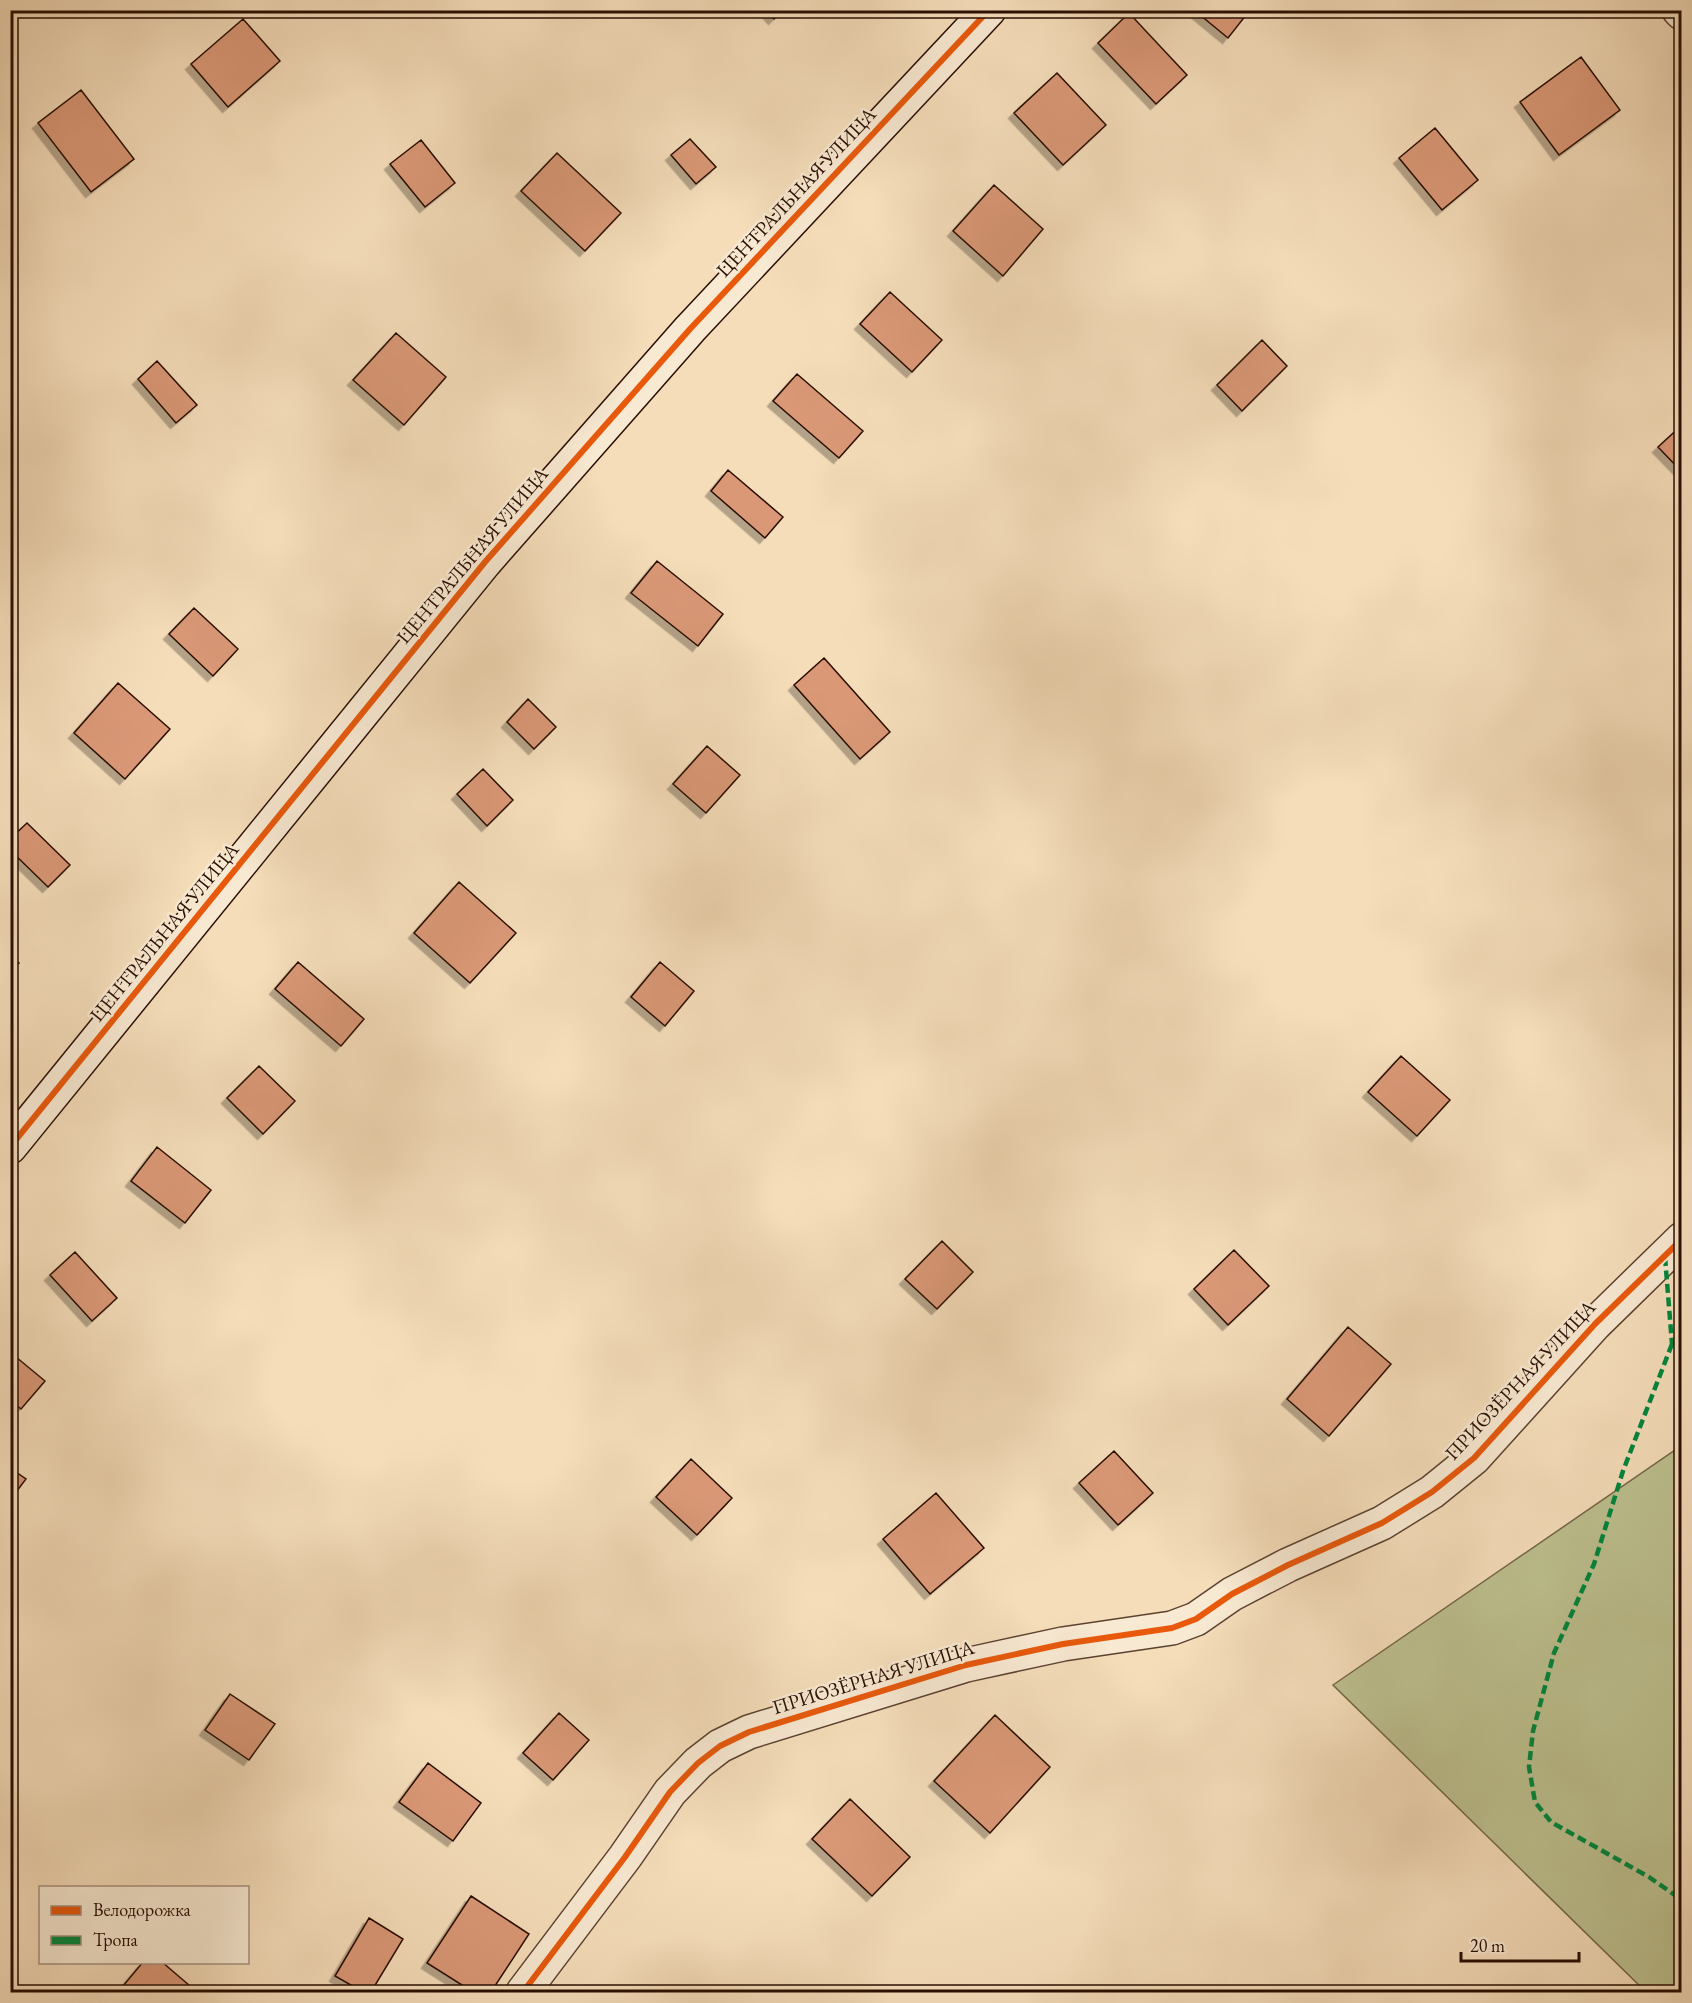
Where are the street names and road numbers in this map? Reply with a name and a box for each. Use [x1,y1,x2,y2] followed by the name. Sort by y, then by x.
[710,101,882,282] street label: ЦЕНТРАЛЬНАЯ УЛИЦА
[390,461,554,649] street label: ЦЕНТРАЛЬНАЯ УЛИЦА
[84,837,244,1027] street label: ЦЕНТРАЛЬНАЯ УЛИЦА
[1439,1294,1601,1466] street label: ПРИОЗЁРНАЯ УЛИЦА
[769,1634,977,1720] street label: ПРИОЗЁРНАЯ УЛИЦА

